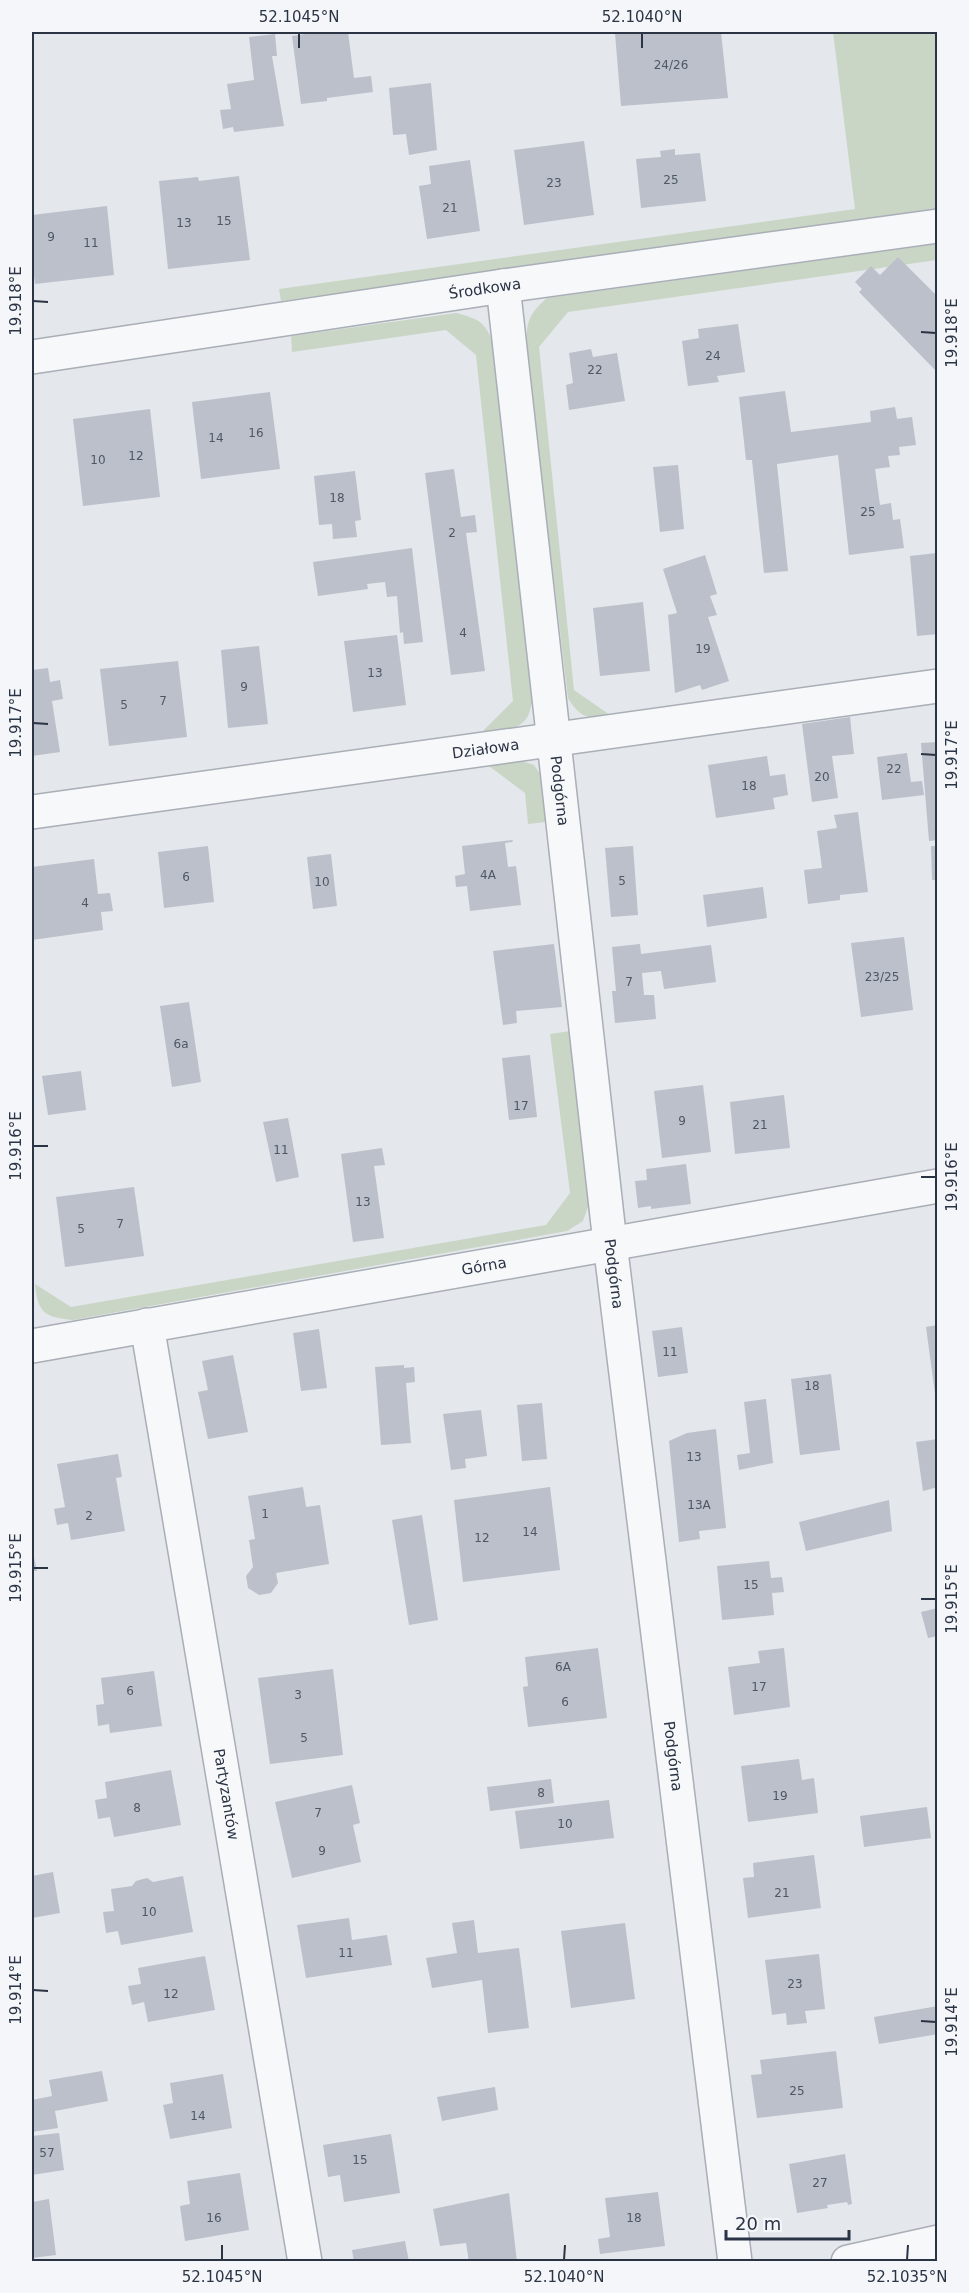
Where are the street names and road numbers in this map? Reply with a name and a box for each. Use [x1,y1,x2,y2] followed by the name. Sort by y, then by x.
[447,275,522,303] street label: Środkowa
[451,735,520,762] street label: Działowa
[547,755,572,827] street label: Podgórna
[601,1238,627,1310] street label: Podgórna
[460,1253,508,1279] street label: Górna
[660,1720,686,1792] street label: Podgórna
[210,1747,243,1841] street label: Partyzantów

